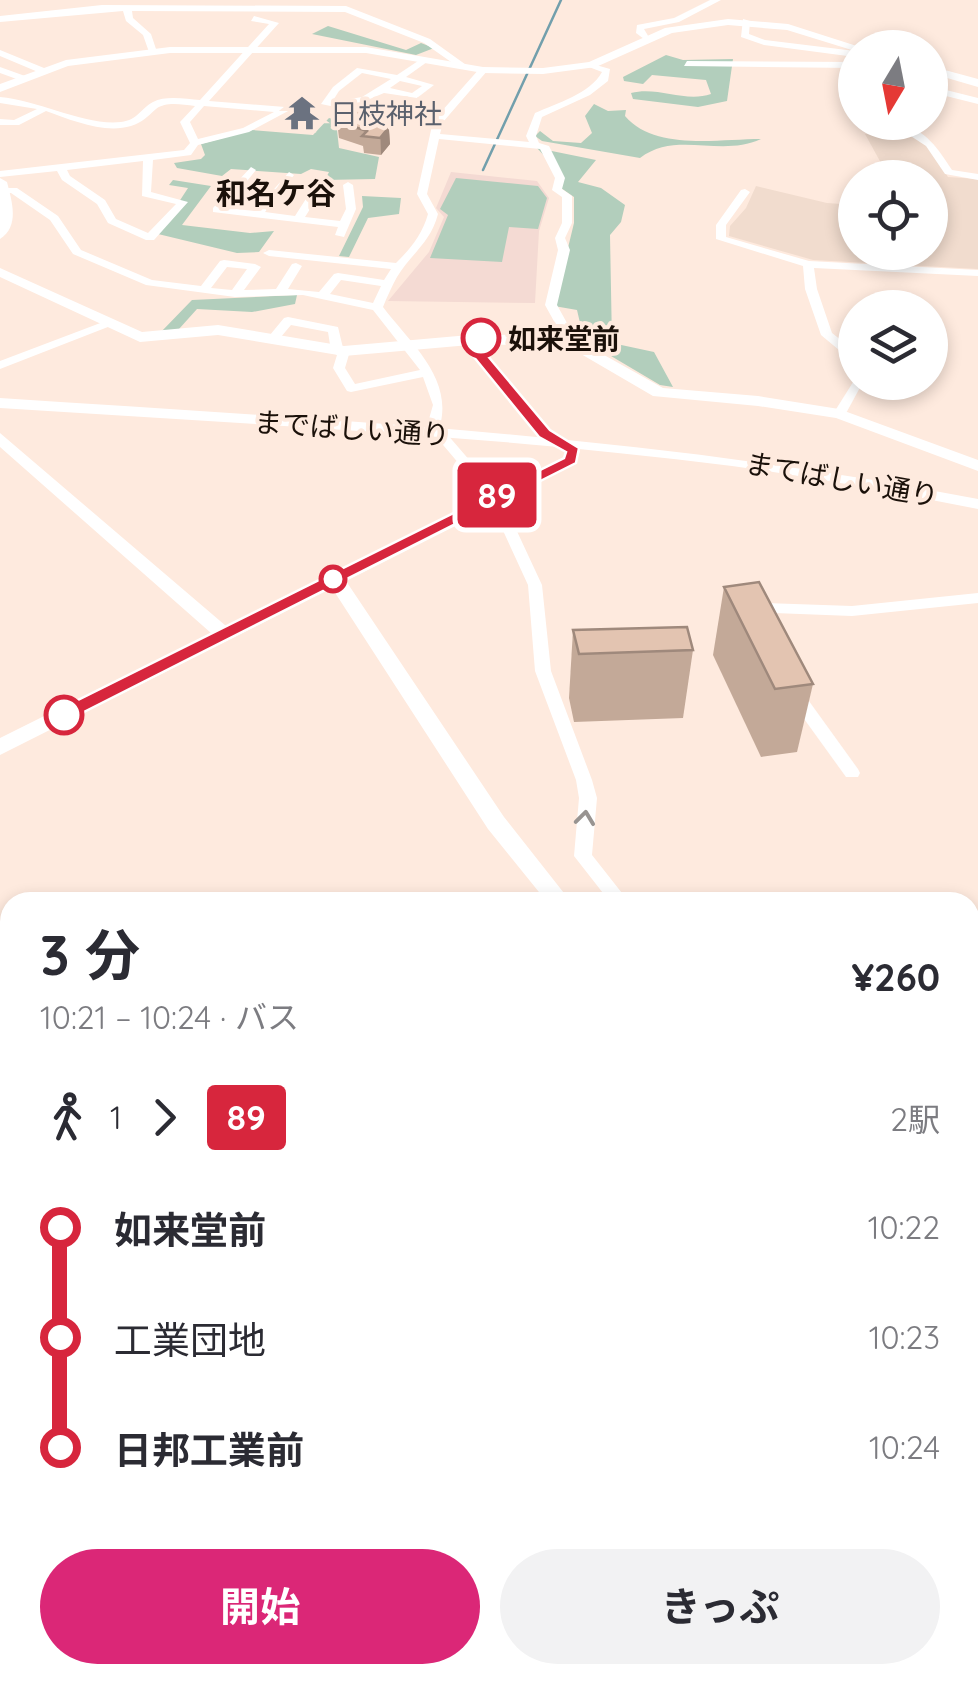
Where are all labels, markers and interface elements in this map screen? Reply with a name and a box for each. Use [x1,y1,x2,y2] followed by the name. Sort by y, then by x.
[838,30,948,140] north arrow
[838,30,948,400] map controls
[283,94,321,132] temple icon: 日枝神社
[330,96,442,131] place label: 日枝神社
[838,160,948,270] button: locate
[216,174,336,212] district label: 和名ケ谷
[838,290,948,400] button: layers
[462,319,500,357] marker: 如来堂前
[508,321,620,356] place label: 如来堂前
[253,404,451,452] street label: までばしい通り
[743,445,941,513] street label: まてばしい通り
[452,462,542,528] line badge: 89
[477,473,517,517] text: 89
[320,566,346,592] unlabelled marker
[45,696,83,734] unlabelled marker
[574,810,595,826] one-way arrow
[40,920,140,989] text: 3 分
[851,953,940,1001] text: ¥260
[40,997,299,1037] text: 10:21 – 10:24 · バス
[40,1090,95,1145] icon: walk
[137,1090,192,1145] icon: forward
[227,1095,266,1139] text: 89
[110,1097,122,1137] text: 1
[890,1099,940,1139] text: 2駅
[114,1206,266,1254] text: 如来堂前
[868,1207,940,1247] text: 10:22
[114,1316,266,1364] text: 工業団地
[869,1317,940,1357] text: 10:23
[114,1426,304,1474] text: 日邦工業前
[869,1427,940,1467] text: 10:24
[40,1549,480,1664] button: 開始
[500,1549,940,1664] button: きっぷ

